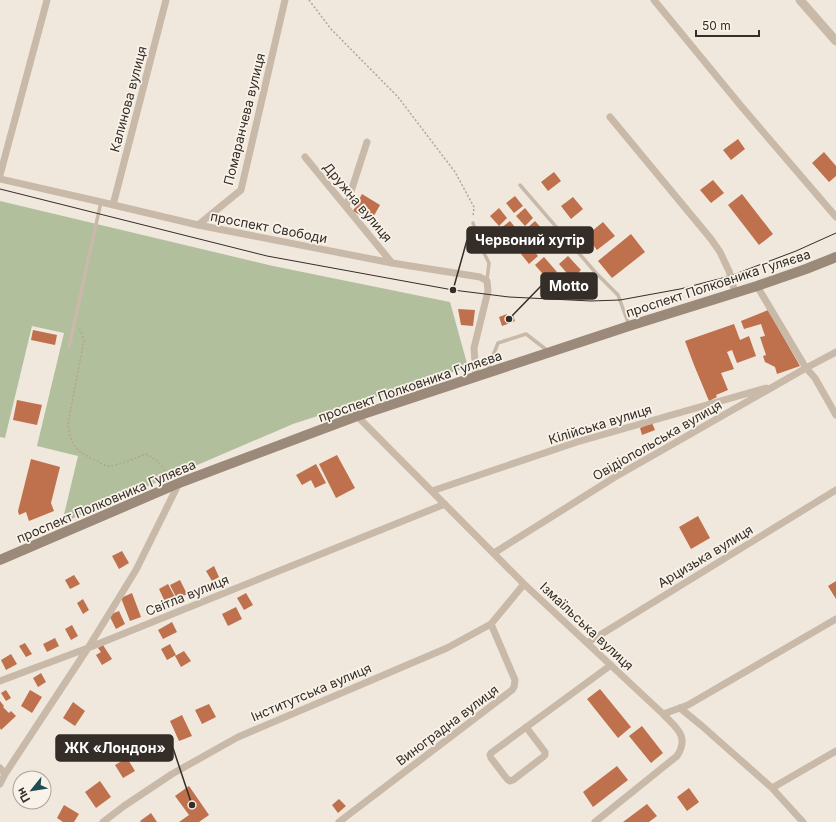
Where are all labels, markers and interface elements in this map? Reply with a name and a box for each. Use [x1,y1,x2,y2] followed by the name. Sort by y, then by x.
[696,12,759,38] scale bar
[702,18,731,33] text: 50 m
[106,44,150,154] street label: Калинова вулиця
[220,51,268,187] street label: Помаранчева вулиця
[320,159,396,245] street label: Дружна вулиця
[209,208,329,246] street label: проспект Свободи
[467,227,593,253] callout: Червоний хутір
[475,231,585,248] text: Червоний хутір
[624,246,812,320] street label: проспект Полковника Гуляєва
[541,273,597,299] callout: Motto
[549,277,589,294] text: Motto
[316,347,504,425] street label: проспект Полковника Гуляєва
[590,396,724,484] street label: Овідіопольська вулиця
[546,401,654,447] street label: Кілійська вулиця
[14,456,198,546] street label: проспект Полковника Гуляєва
[654,521,756,591] street label: Арцизька вулиця
[143,571,231,619] street label: Світла вулиця
[537,579,637,673] street label: Ізмаїльська вулиця
[248,659,374,725] street label: Інститутська вулиця
[393,681,501,769] street label: Виноградна вулиця
[56,735,173,761] callout: ЖК «Лондон»
[64,739,166,756] text: ЖК «Лондон»
[12,770,52,810] north arrow
[13,785,33,805] text: Пн

